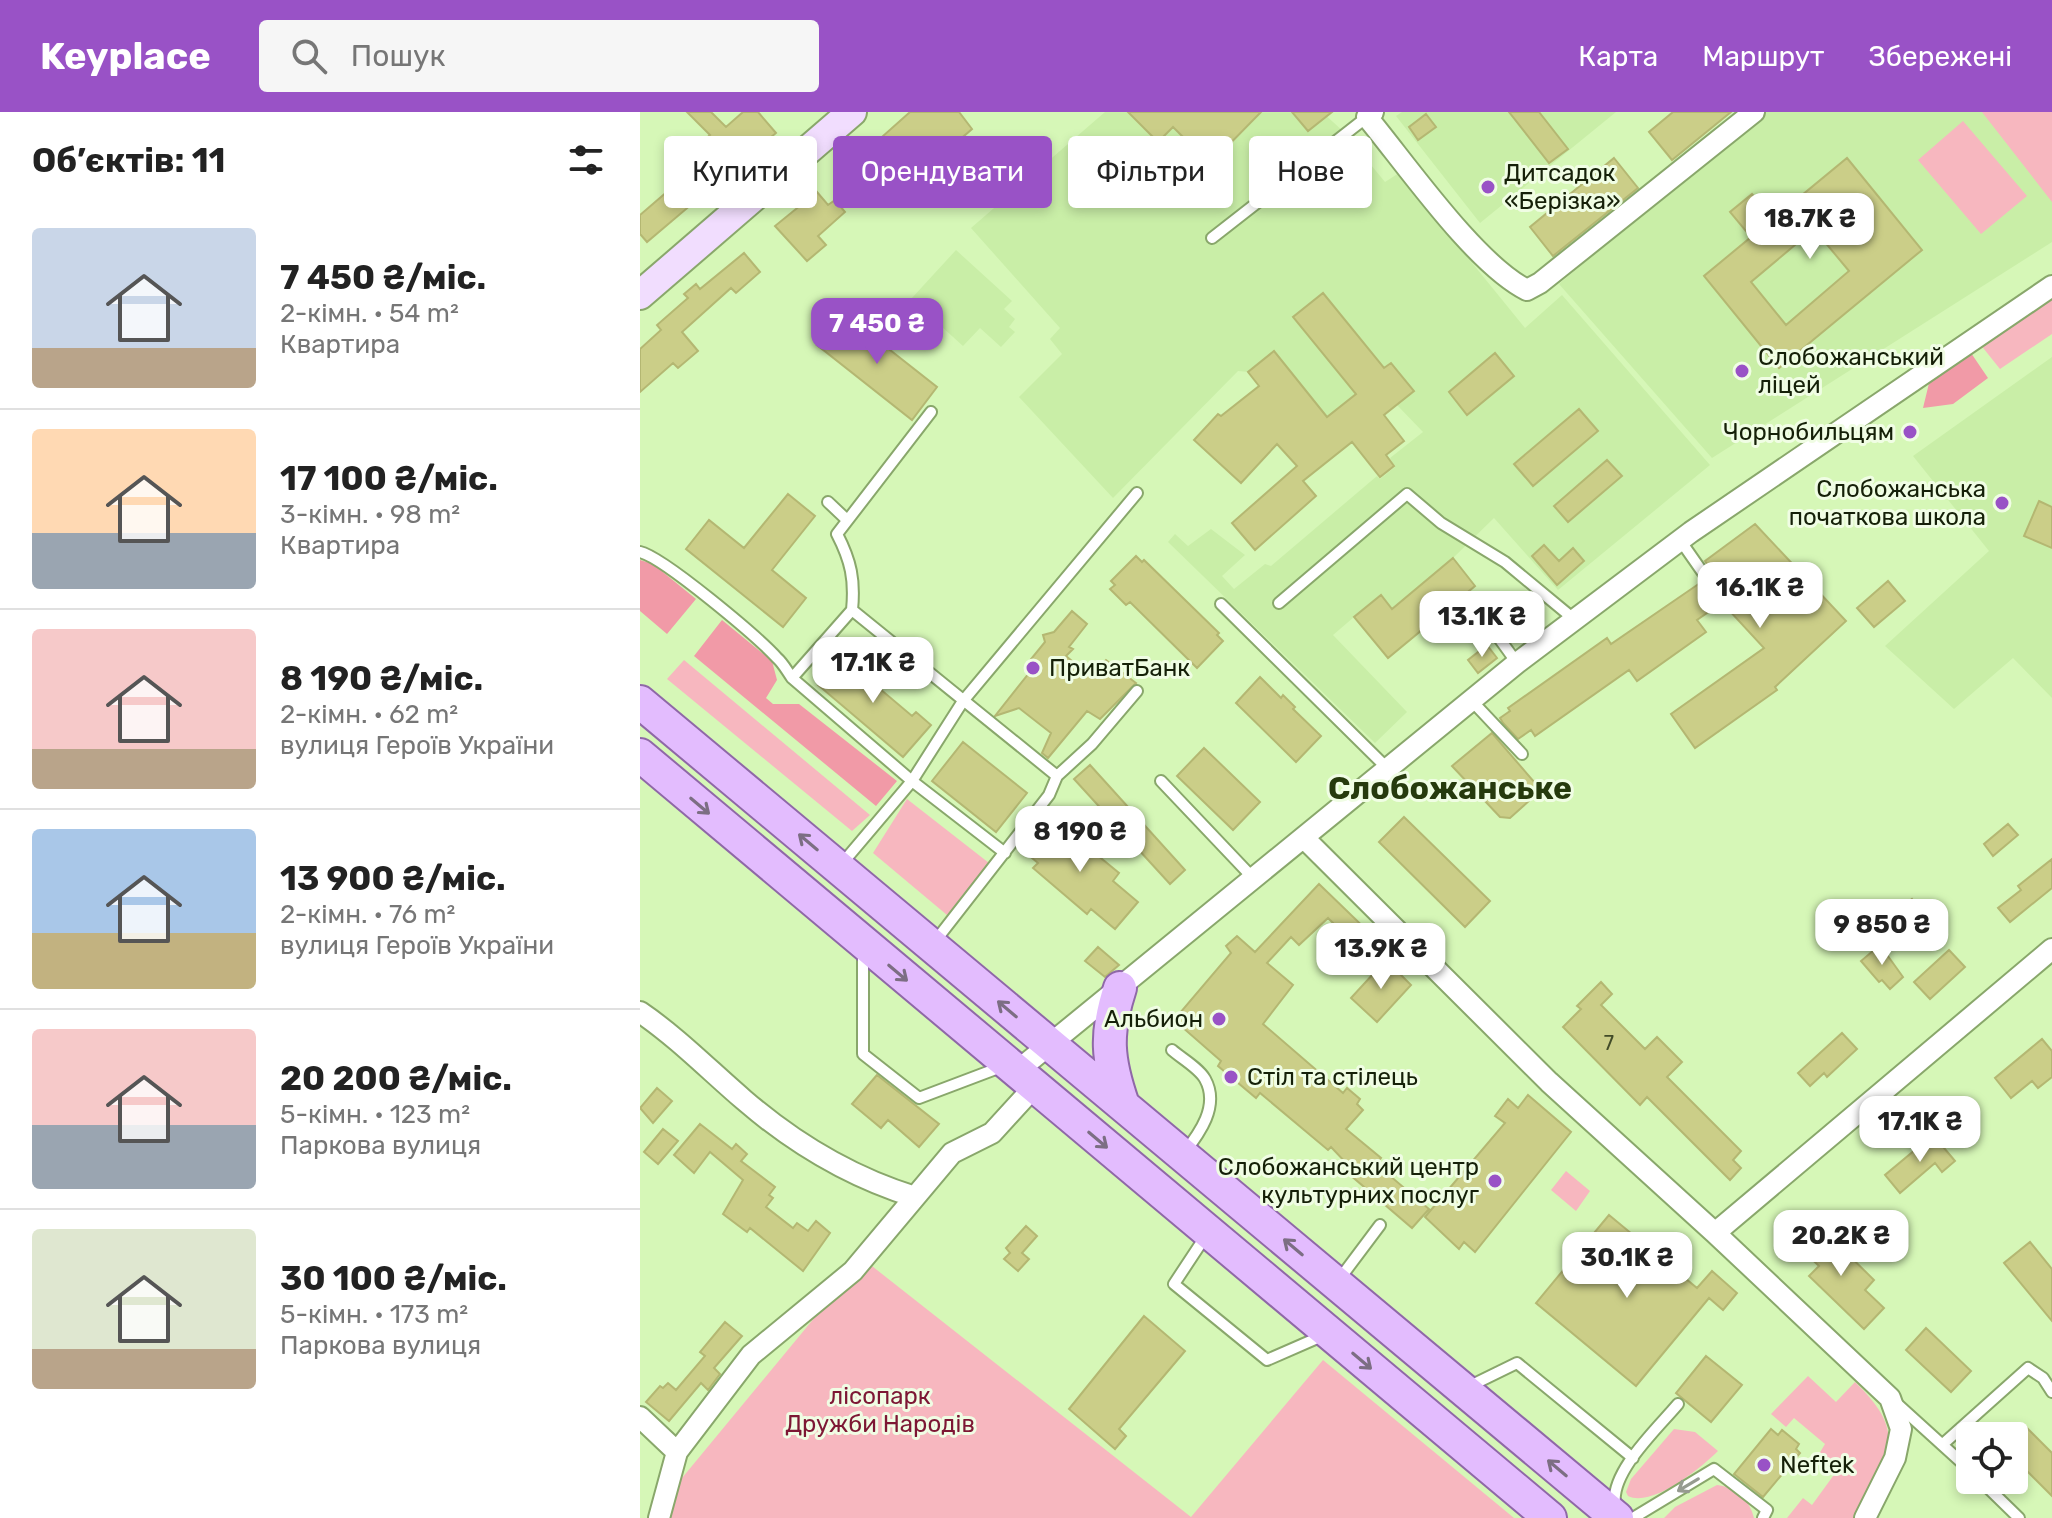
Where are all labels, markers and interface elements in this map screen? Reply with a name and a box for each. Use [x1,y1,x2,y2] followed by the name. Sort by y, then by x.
[259,20,819,92] search box
[40,33,211,79] text: Keyplace
[287,34,331,78] icon: search
[351,38,446,74] text: Пошук
[1578,40,1658,73] text: Карта
[1702,40,1824,73] text: Маршрут
[1868,40,2012,73] text: Збережені
[664,136,817,208] chip: Купити
[833,136,1052,208] chip: Орендувати
[1068,136,1233,208] chip: Фільтри
[1249,136,1372,208] chip: Нове
[564,138,608,182] icon: filters
[32,140,226,181] text: Об’єктів: 11
[1504,159,1621,215] place label: Дитсадок «Берізка»
[1479,178,1497,196] marker: Дитсадок «Берізка»
[1736,193,1884,261] pin: 18.7K ₴
[1764,203,1856,234] text: 18.7K ₴
[280,257,486,298] text: 7 450 ₴/міс.
[96,260,192,356] icon: home
[280,298,459,329] text: 2-кімн. · 54 m²
[803,298,951,366] pin: 7 450 ₴
[829,308,925,339] text: 7 450 ₴
[280,329,400,360] text: Квартира
[1758,343,1944,399] place label: Слобожанський ліцей
[1733,362,1751,380] marker: Слобожанський ліцей
[1723,418,1894,446] place label: Чорнобильцям
[1901,423,1919,441] marker: Чорнобильцям
[280,458,498,499] text: 17 100 ₴/міс.
[96,461,192,557] icon: home
[1789,475,1986,531] place label: Cлобожанська початкова школа
[1993,494,2011,512] marker: Cлобожанська початкова школа
[280,499,460,530] text: 3-кімн. · 98 m²
[280,530,400,561] text: Квартира
[1686,562,1834,630] pin: 16.1K ₴
[1716,572,1804,603] text: 16.1K ₴
[1408,591,1556,659] pin: 13.1K ₴
[1438,601,1526,632] text: 13.1K ₴
[799,637,947,705] pin: 17.1K ₴
[830,647,916,678] text: 17.1K ₴
[1049,654,1190,682] place label: ПриватБанк
[280,658,483,699] text: 8 190 ₴/міс.
[1024,659,1042,677] marker: ПриватБанк
[96,661,192,757] icon: home
[280,699,458,730] text: 2-кімн. · 62 m²
[280,730,554,761] text: вулиця Героїв України
[1328,769,1572,807] district label: Слобожанське
[689,797,709,815] one-way arrow
[1006,806,1154,874] pin: 8 190 ₴
[1033,816,1127,847] text: 8 190 ₴
[798,833,819,851] one-way arrow
[280,858,506,899] text: 13 900 ₴/міс.
[96,861,192,957] icon: home
[280,899,455,930] text: 2-кімн. · 76 m²
[1808,899,1956,967] pin: 9 850 ₴
[1833,909,1931,940] text: 9 850 ₴
[1307,923,1455,991] pin: 13.9K ₴
[280,930,554,961] text: вулиця Героїв України
[1334,933,1428,964] text: 13.9K ₴
[888,964,908,982] one-way arrow
[998,1000,1018,1018] one-way arrow
[1104,1005,1203,1033] place label: Альбион
[1210,1010,1228,1028] marker: Альбион
[1604,1031,1614,1055] house number: 7
[280,1058,512,1099] text: 20 200 ₴/міс.
[96,1061,192,1157] icon: home
[1247,1063,1418,1091] place label: Стіл та стілець
[1222,1068,1240,1086] marker: Стіл та стілець
[1846,1096,1994,1164] pin: 17.1K ₴
[280,1099,470,1130] text: 5-кімн. · 123 m²
[1877,1106,1963,1137] text: 17.1K ₴
[280,1130,481,1161] text: Паркова вулиця
[1087,1131,1108,1149] one-way arrow
[1218,1153,1480,1209] place label: Слобожанський центр культурних послуг
[1486,1172,1504,1190] marker: Слобожанський центр культурних послуг
[1767,1210,1915,1278] pin: 20.2K ₴
[1792,1220,1890,1251] text: 20.2K ₴
[1553,1232,1701,1300] pin: 30.1K ₴
[1284,1238,1304,1256] one-way arrow
[1580,1242,1674,1273] text: 30.1K ₴
[280,1258,507,1299] text: 30 100 ₴/міс.
[96,1261,192,1357] icon: home
[280,1299,468,1330] text: 5-кімн. · 173 m²
[280,1330,481,1361] text: Паркова вулиця
[1351,1352,1372,1370] one-way arrow
[785,1382,975,1438] park label: лісопарк Дружби Народів
[1956,1422,2028,1494] map controls
[1956,1422,2028,1494] button: locate
[1780,1451,1855,1479] place label: Neftek
[1755,1456,1773,1474] marker: Neftek
[1548,1459,1568,1477] one-way arrow
[1677,1477,1700,1493] one-way arrow

